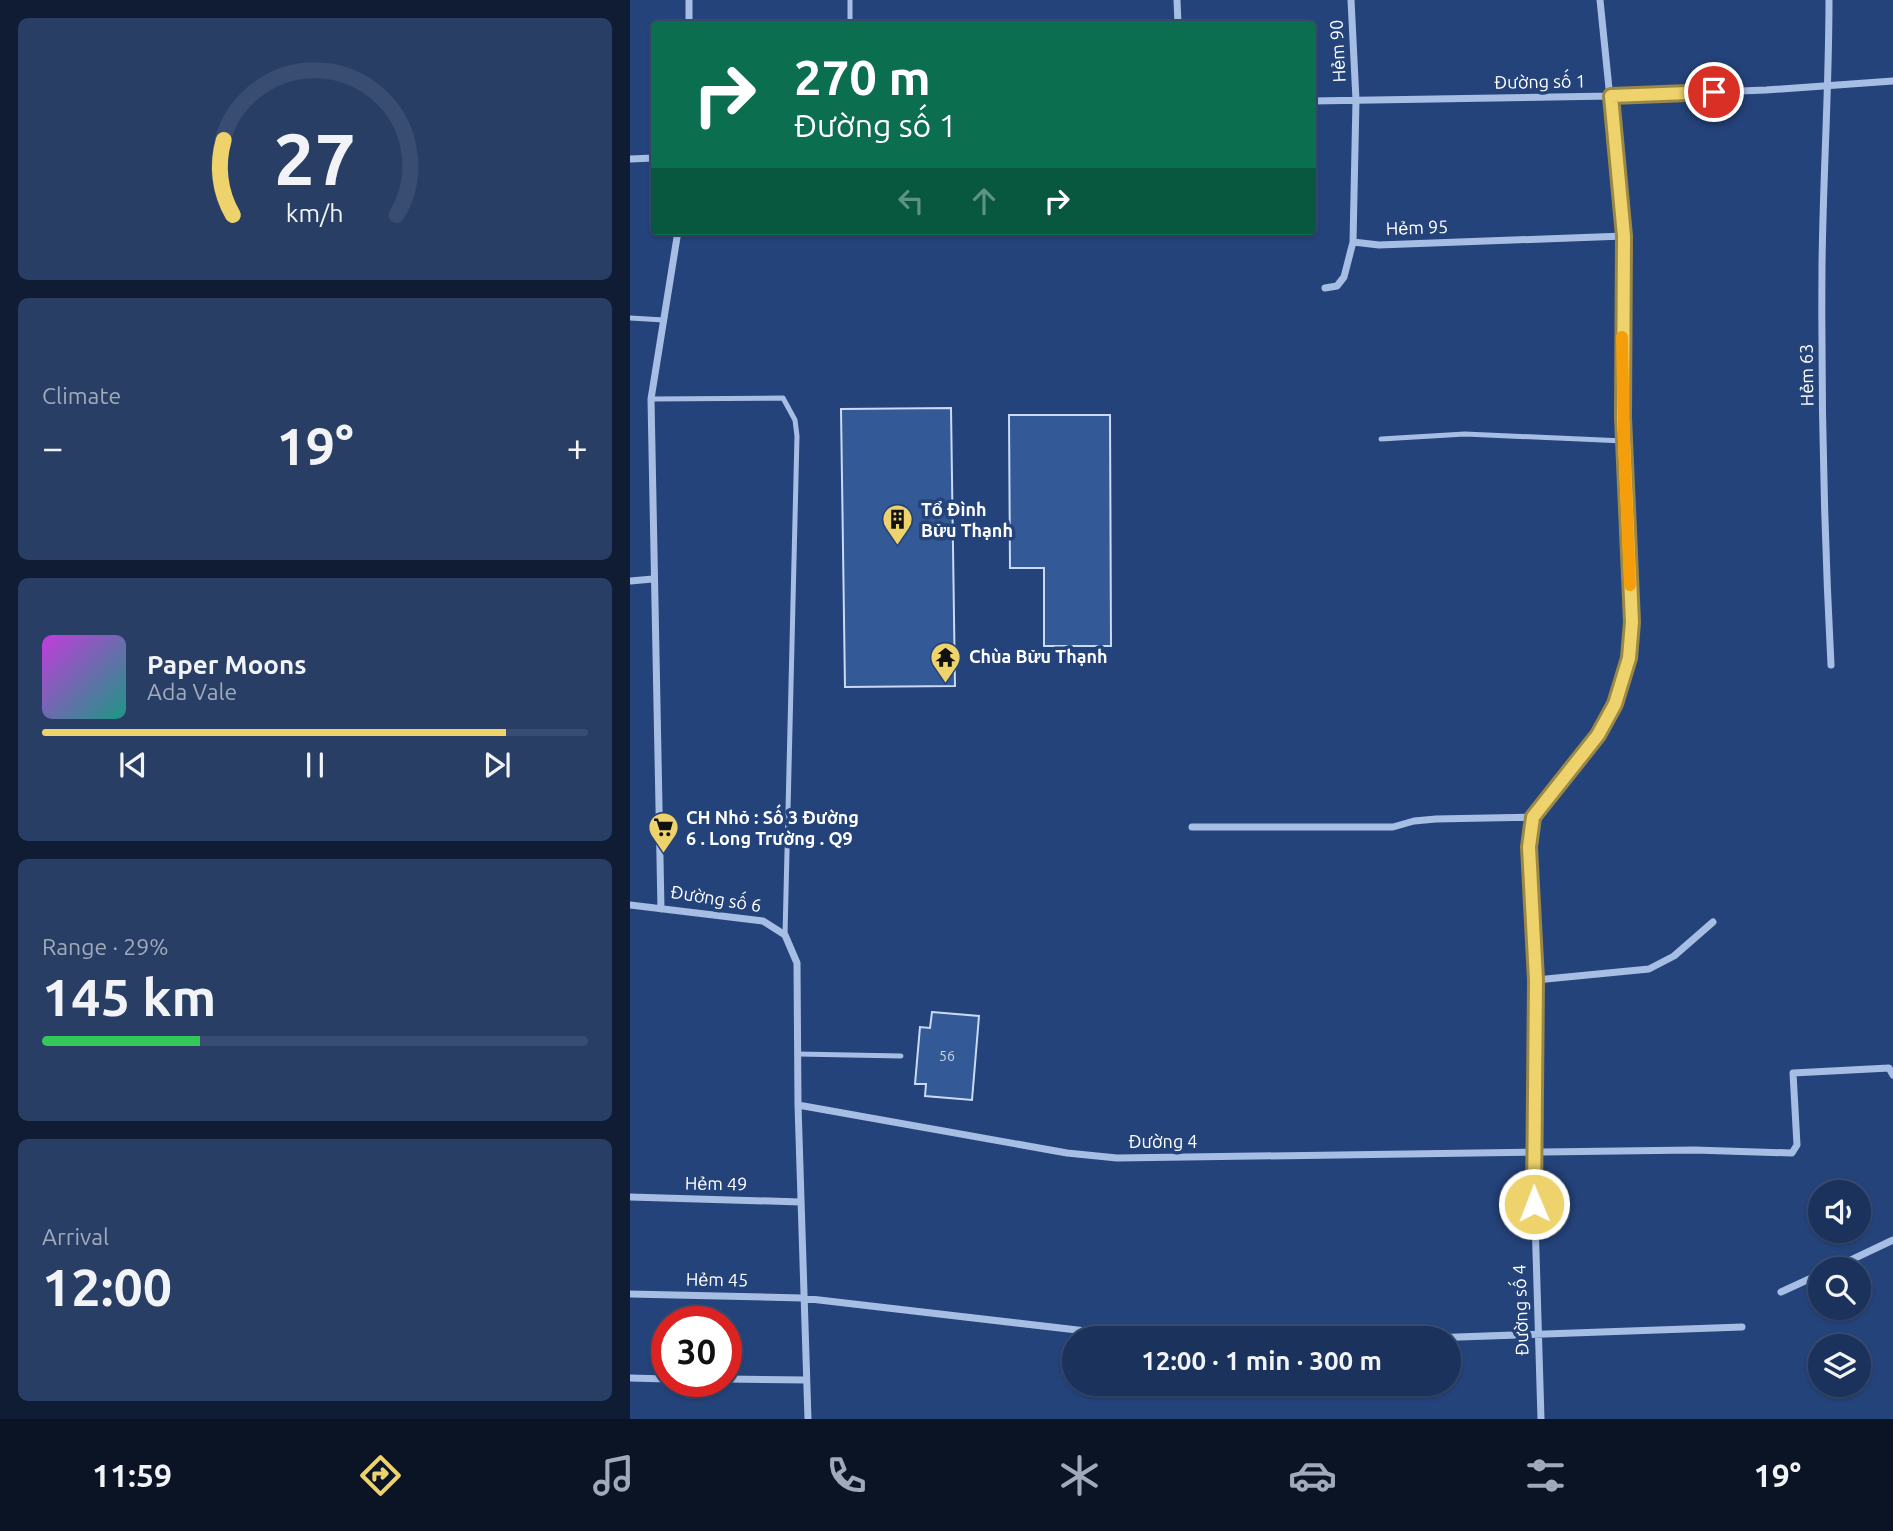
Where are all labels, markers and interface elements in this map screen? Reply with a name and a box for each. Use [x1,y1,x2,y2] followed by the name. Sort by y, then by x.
[1325,19,1349,83] street label: Hẻm 90
[679,49,770,140] icon: right
[794,49,931,104] text: 270 m
[1684,62,1744,122] pin
[1494,68,1586,92] street label: Đường số 1
[1695,73,1733,111] icon: arrive
[794,107,957,143] text: Đường số 1
[274,117,356,199] text: 27
[892,182,930,220] icon: left
[965,182,1003,220] icon: ahead
[1038,182,1076,220] icon: right
[286,199,344,227] text: km/h
[1385,216,1449,238] street label: Hẻm 95
[1795,344,1817,406] street label: Hẻm 63
[42,383,121,408] text: Climate
[276,417,354,475] text: 19°
[42,426,63,468] text: −
[567,426,588,468] text: +
[921,499,1013,540] place label: Tổ Đình Bửu Thạnh
[881,503,915,547] building icon: Tổ Đình Bửu Thạnh
[929,640,963,684] temple icon: Chùa Bửu Thạnh
[969,646,1108,666] place label: Chùa Bửu Thạnh
[147,650,306,679] text: Paper Moons
[147,679,237,704] text: Ada Vale
[114,746,152,784] icon: previous
[296,746,334,784] icon: pause
[478,746,516,784] icon: next
[686,804,859,848] place label: CH Nhỏ : Số 3 Đường 6 . Long Trường . Q9
[646,811,680,855] supermarket icon: CH Nhỏ : Số 3 Đường 6 . Long Trường . Q9
[669,879,763,915] street label: Đường số 6
[42,934,169,959] text: Range · 29%
[42,968,216,1026] text: 145 km
[939,1048,955,1064] house number: 56
[1128,1131,1198,1151] street label: Đường 4
[1497,1167,1571,1241] position arrow
[685,1172,747,1194] street label: Hẻm 49
[1808,1180,1871,1397] map controls
[1808,1180,1871,1243] button: sound
[42,1224,109,1249] text: Arrival
[1808,1257,1871,1320] button: search
[42,1258,172,1316] text: 12:00
[1506,1264,1532,1356] street label: Đường số 4
[686,1268,748,1290] street label: Hẻm 45
[651,1306,742,1397] speed limit sign: 30
[1808,1334,1871,1397] button: layers
[1141,1346,1382,1375] text: 12:00 · 1 min · 300 m
[356,1451,405,1500] icon: directions
[589,1451,638,1500] icon: music
[822,1451,871,1500] icon: phone
[1055,1451,1104,1500] icon: climate
[1288,1451,1337,1500] icon: car
[1521,1451,1570,1500] icon: filters
[92,1457,172,1493] text: 11:59
[1754,1457,1801,1493] text: 19°

